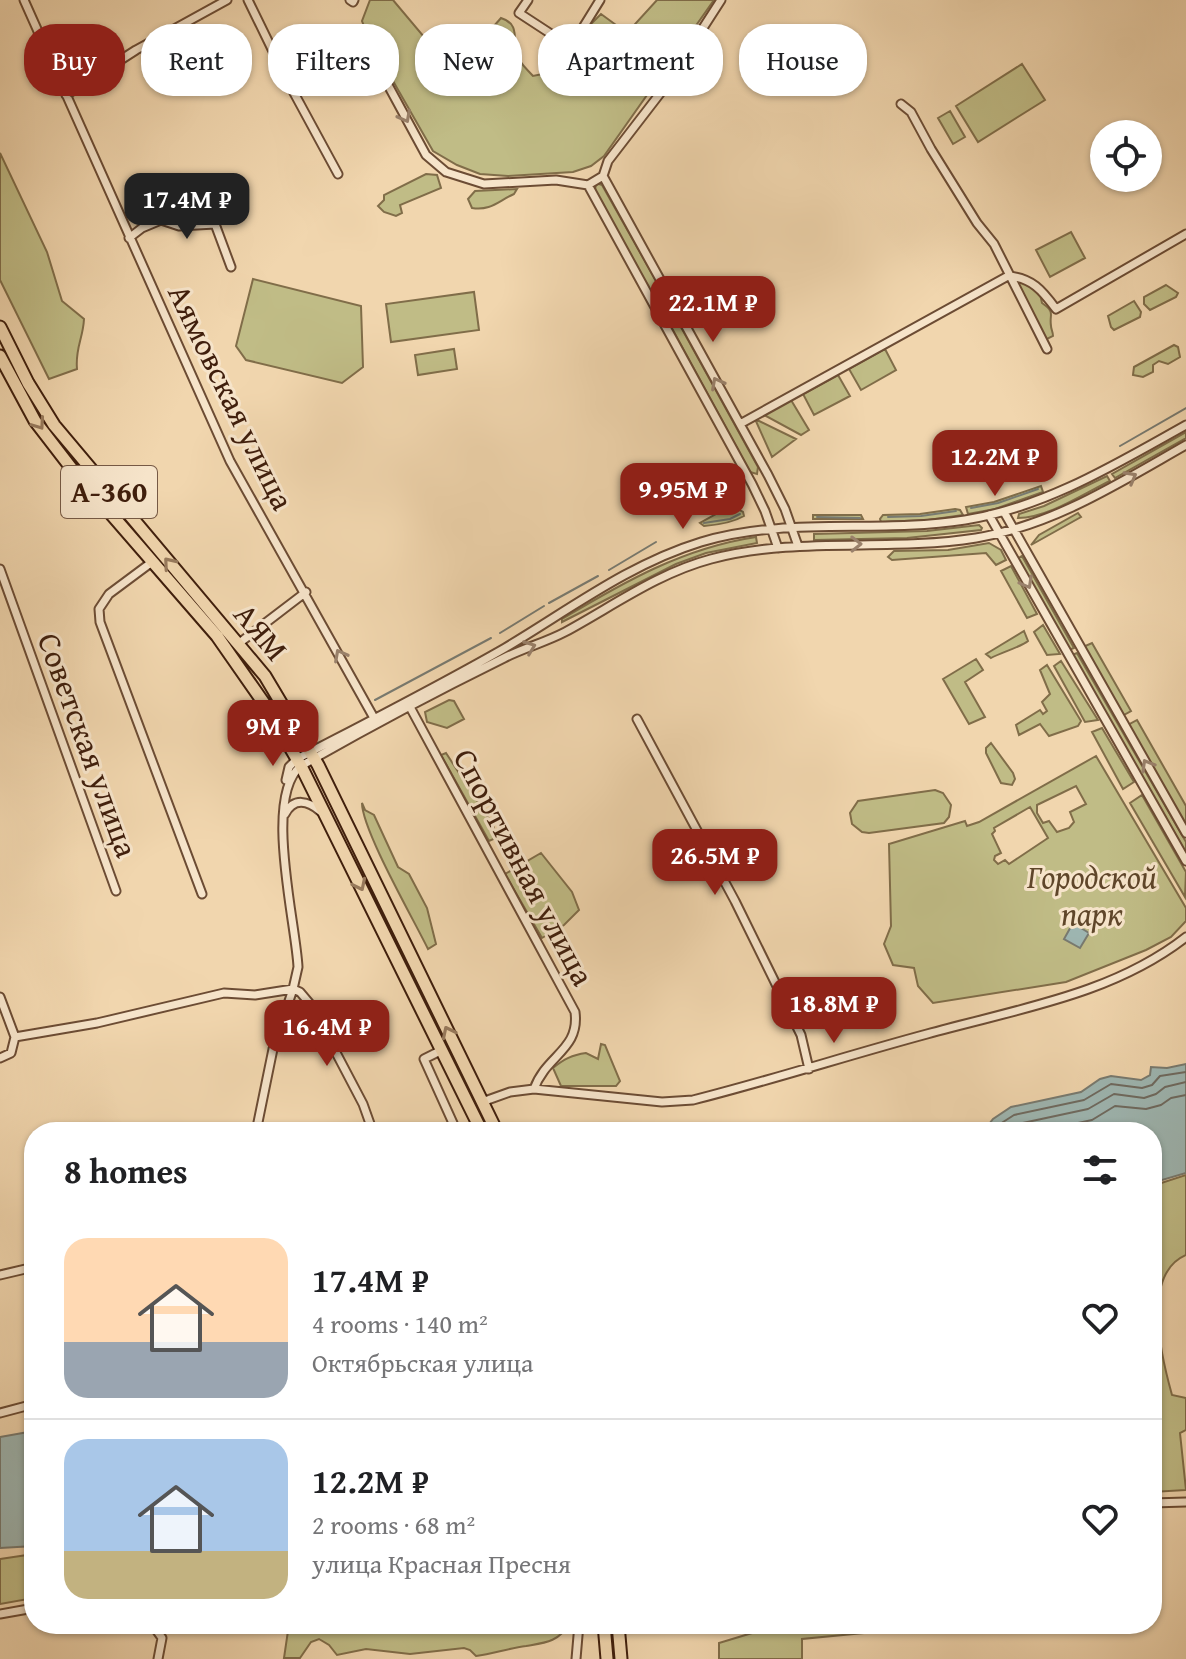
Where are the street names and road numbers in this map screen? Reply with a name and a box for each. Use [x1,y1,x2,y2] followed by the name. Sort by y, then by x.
[156,276,307,518] street label: Аямовская улица
[61,466,157,518] road number: А-360
[223,592,300,671] street label: АЯМ
[26,626,151,864] street label: Советская улица
[442,740,607,994] street label: Спортивная улица

